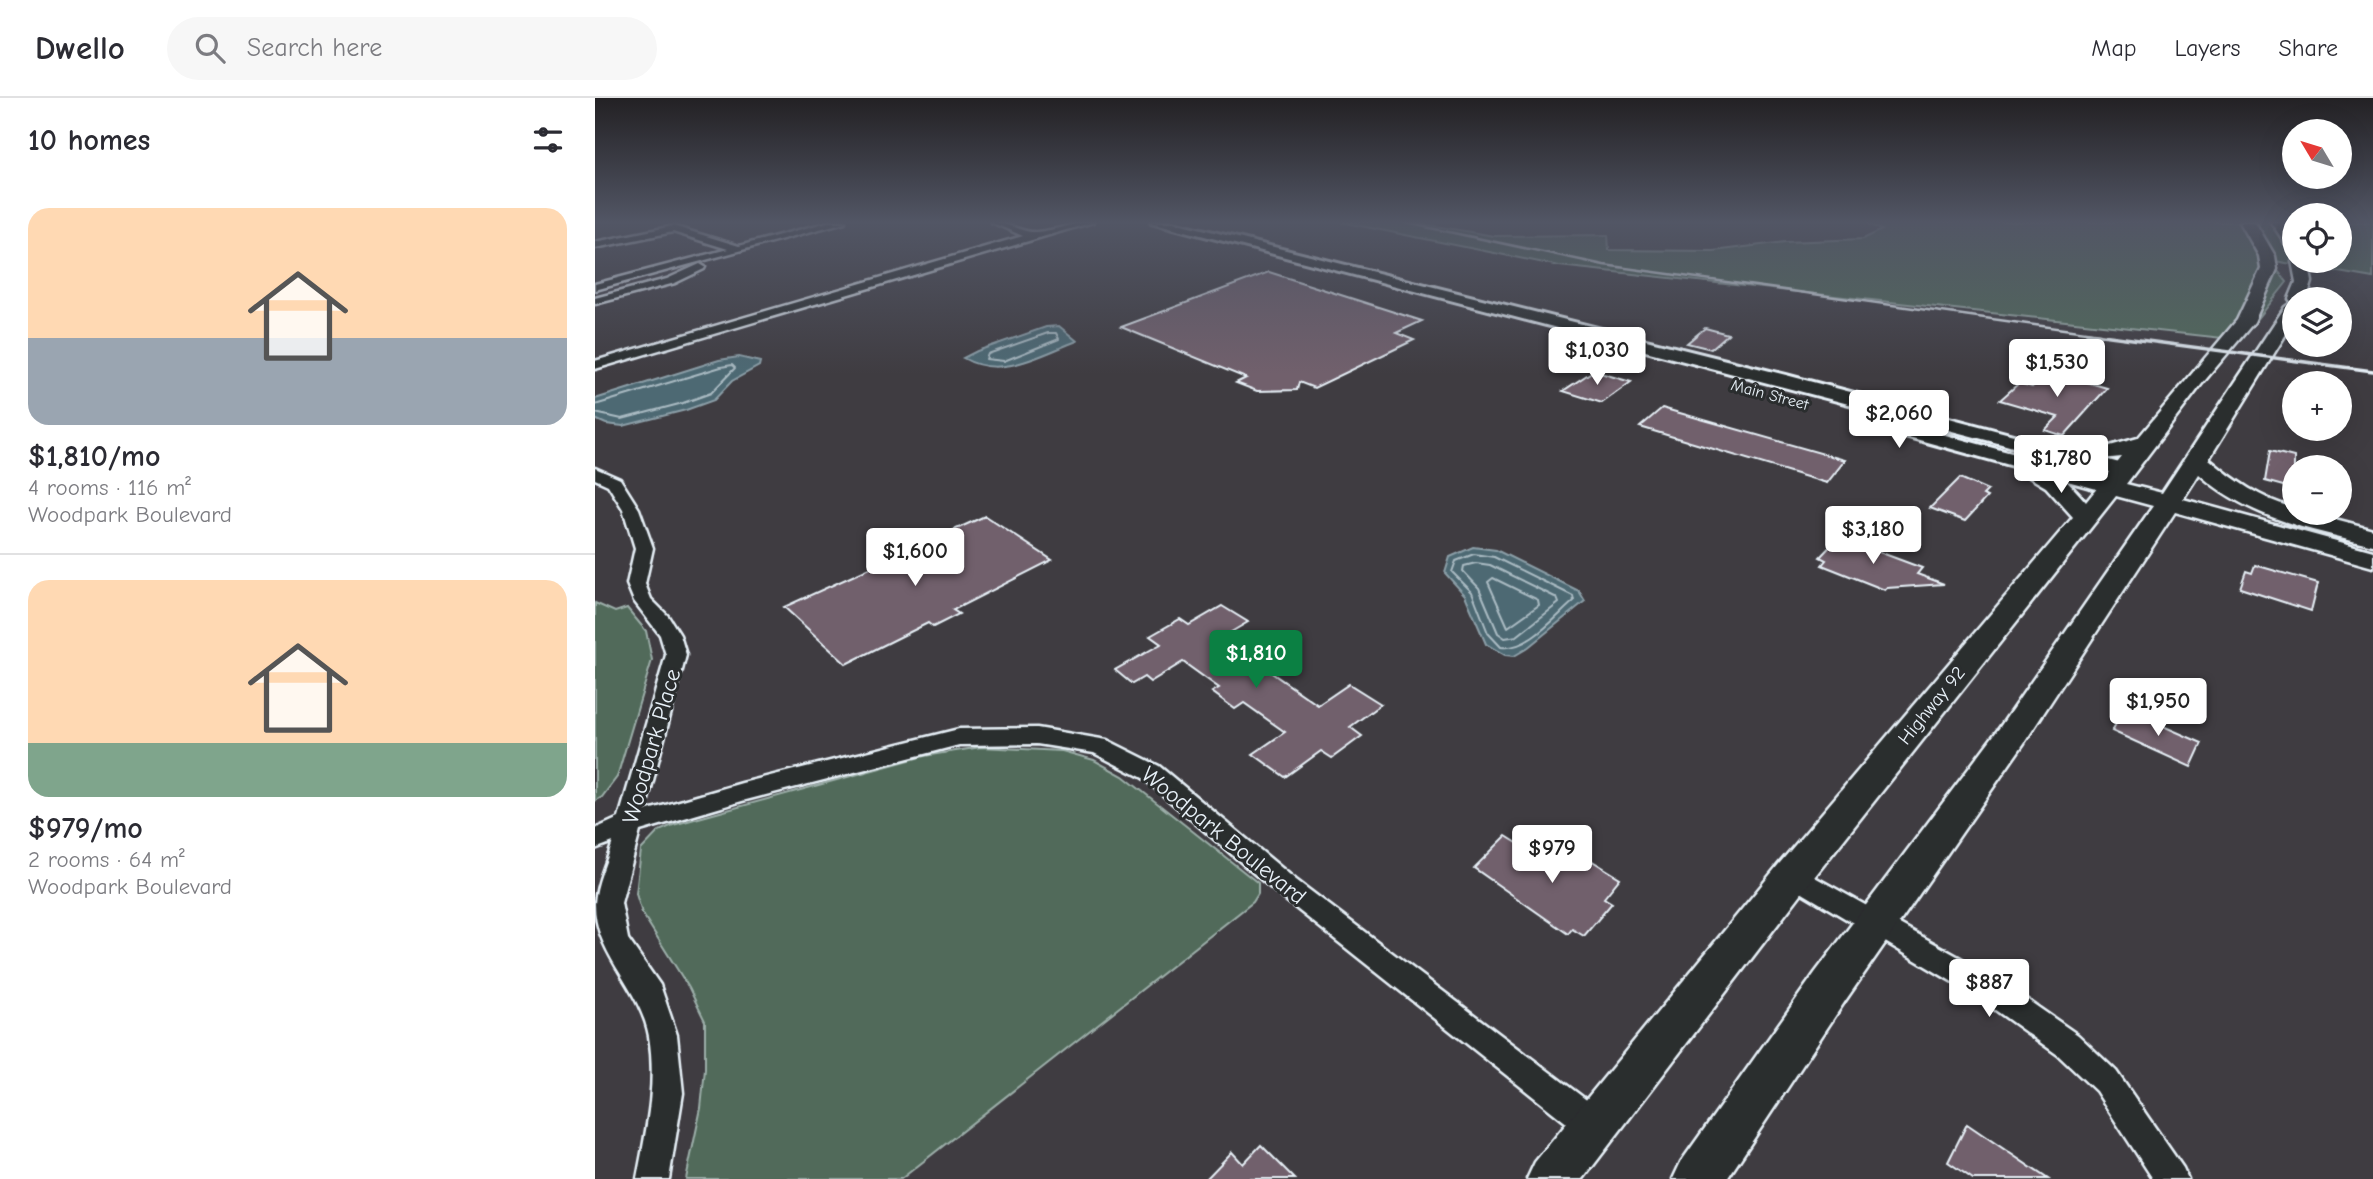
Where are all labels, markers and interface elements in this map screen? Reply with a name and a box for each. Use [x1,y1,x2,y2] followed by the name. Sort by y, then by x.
[167,17,657,80] search box
[35,29,125,67] text: Dwello
[191,29,229,67] icon: search
[247,33,382,63] text: Search here
[2091,34,2137,62] text: Map
[2175,34,2240,62] text: Layers
[2278,34,2338,62] text: Share
[2282,119,2352,189] north arrow
[2282,119,2352,525] map controls
[529,121,567,159] icon: filters
[28,123,150,158] text: 10 homes
[2282,203,2352,273] button: locate
[235,253,361,379] icon: home
[2282,287,2352,357] button: layers
[1540,328,1654,387] pin: $1,030
[1565,336,1629,363] text: $1,030
[2000,340,2114,399] pin: $1,530
[2025,348,2089,375] text: $1,530
[2282,371,2352,441] button: +
[1729,376,1811,414] street label: Main Street
[1842,390,1956,450] pin: $2,060
[1865,399,1933,426] text: $2,060
[2004,436,2118,495] pin: $1,780
[28,439,160,474] text: $1,810/mo
[2030,444,2092,471] text: $1,780
[2282,455,2352,525] button: −
[28,474,191,501] text: 4 rooms · 116 m²
[28,501,232,528] text: Woodpark Boulevard
[1816,506,1930,566] pin: $3,180
[1841,515,1905,542] text: $3,180
[858,528,972,588] pin: $1,600
[882,537,948,564] text: $1,600
[235,625,361,751] icon: home
[1199,630,1313,690] pin: $1,810
[1225,639,1287,666] text: $1,810
[1894,662,1970,749] street label: Highway 92
[616,666,687,827] street label: Woodpark Place
[2101,678,2215,738] pin: $1,950
[2126,687,2190,714] text: $1,950
[1136,761,1311,910] street label: Woodpark Boulevard
[28,811,143,846] text: $979/mo
[1511,826,1593,885] pin: $979
[1528,834,1576,861] text: $979
[28,846,185,873] text: 2 rooms · 64 m²
[28,873,232,900] text: Woodpark Boulevard
[1948,960,2030,1019] pin: $887
[1965,968,2013,995] text: $887

